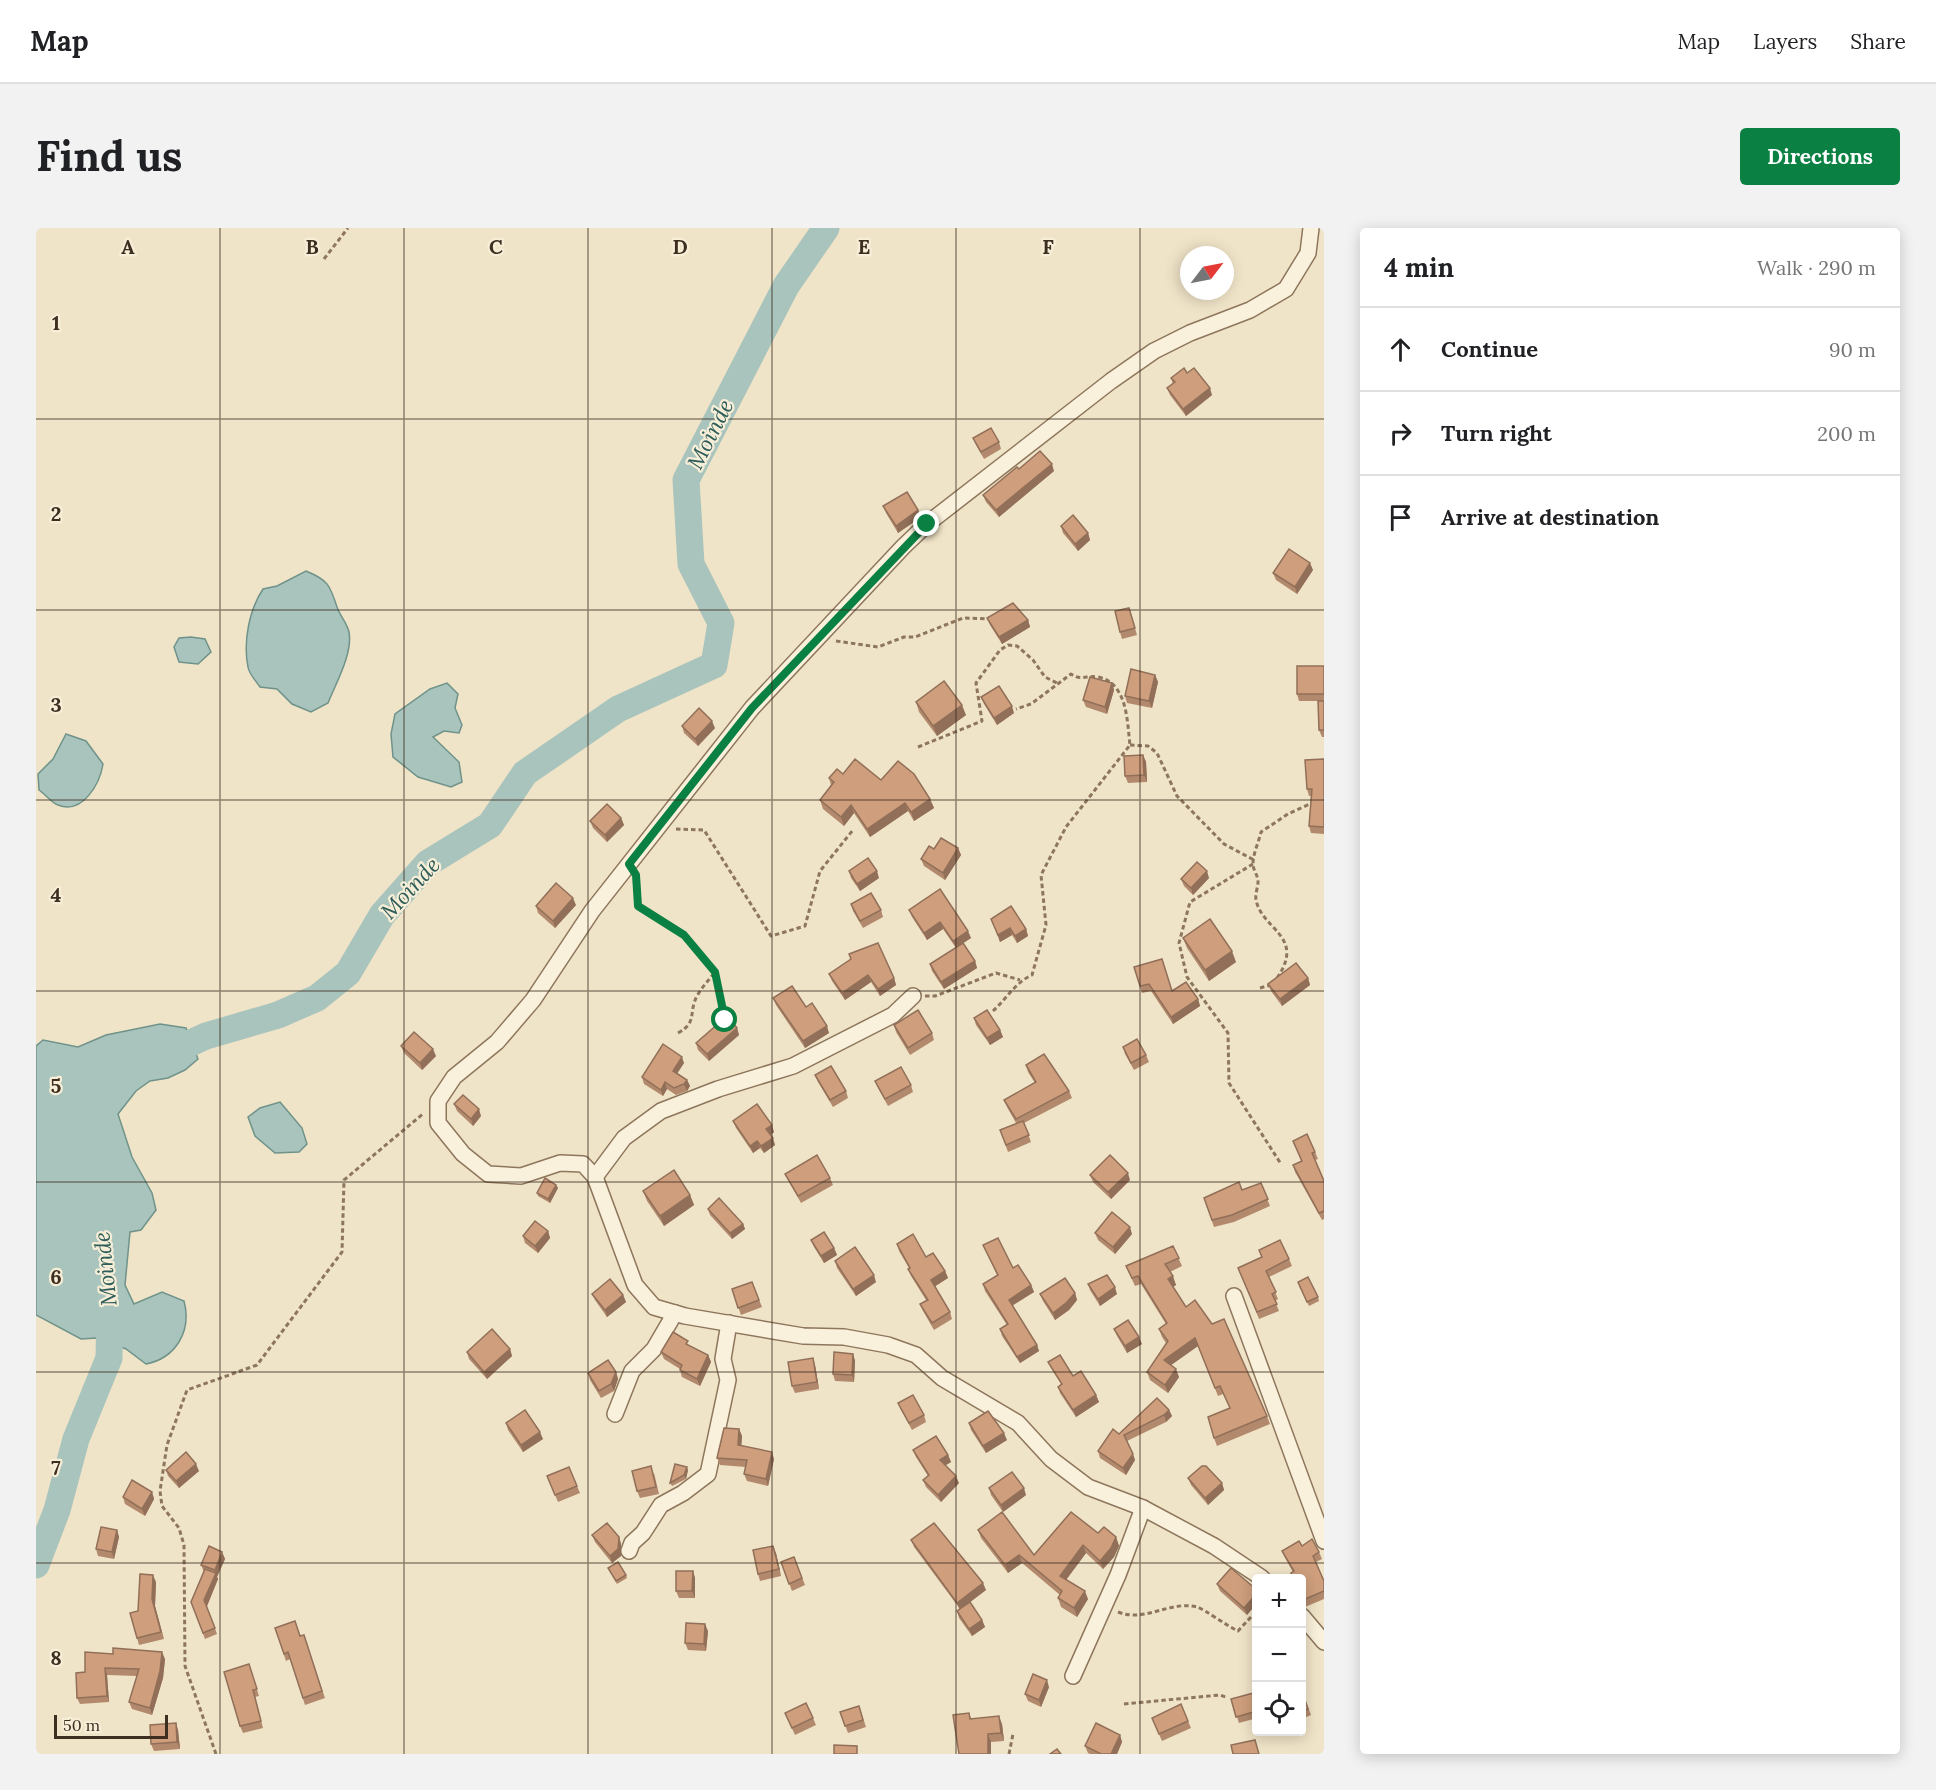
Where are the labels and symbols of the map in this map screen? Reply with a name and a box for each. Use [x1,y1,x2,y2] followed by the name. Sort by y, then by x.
[121,234,135,259] text: A
[305,234,319,259] text: B
[489,234,503,259] text: C
[672,234,688,259] text: D
[858,234,870,259] text: E
[1042,234,1054,259] text: F
[1180,246,1234,300] north arrow
[52,310,60,335] text: 1
[681,394,739,474] water label: Moinde
[51,501,61,526] text: 2
[913,510,939,536] route end
[50,692,62,717] text: 3
[374,851,446,925] water label: Moinde
[51,882,62,907] text: 4
[711,1006,737,1032] route start
[51,1073,62,1098] text: 5
[87,1230,123,1308] water label: Moinde
[50,1264,62,1289] text: 6
[51,1455,61,1480] text: 7
[50,1645,62,1670] text: 8
[54,1712,168,1740] scale bar

